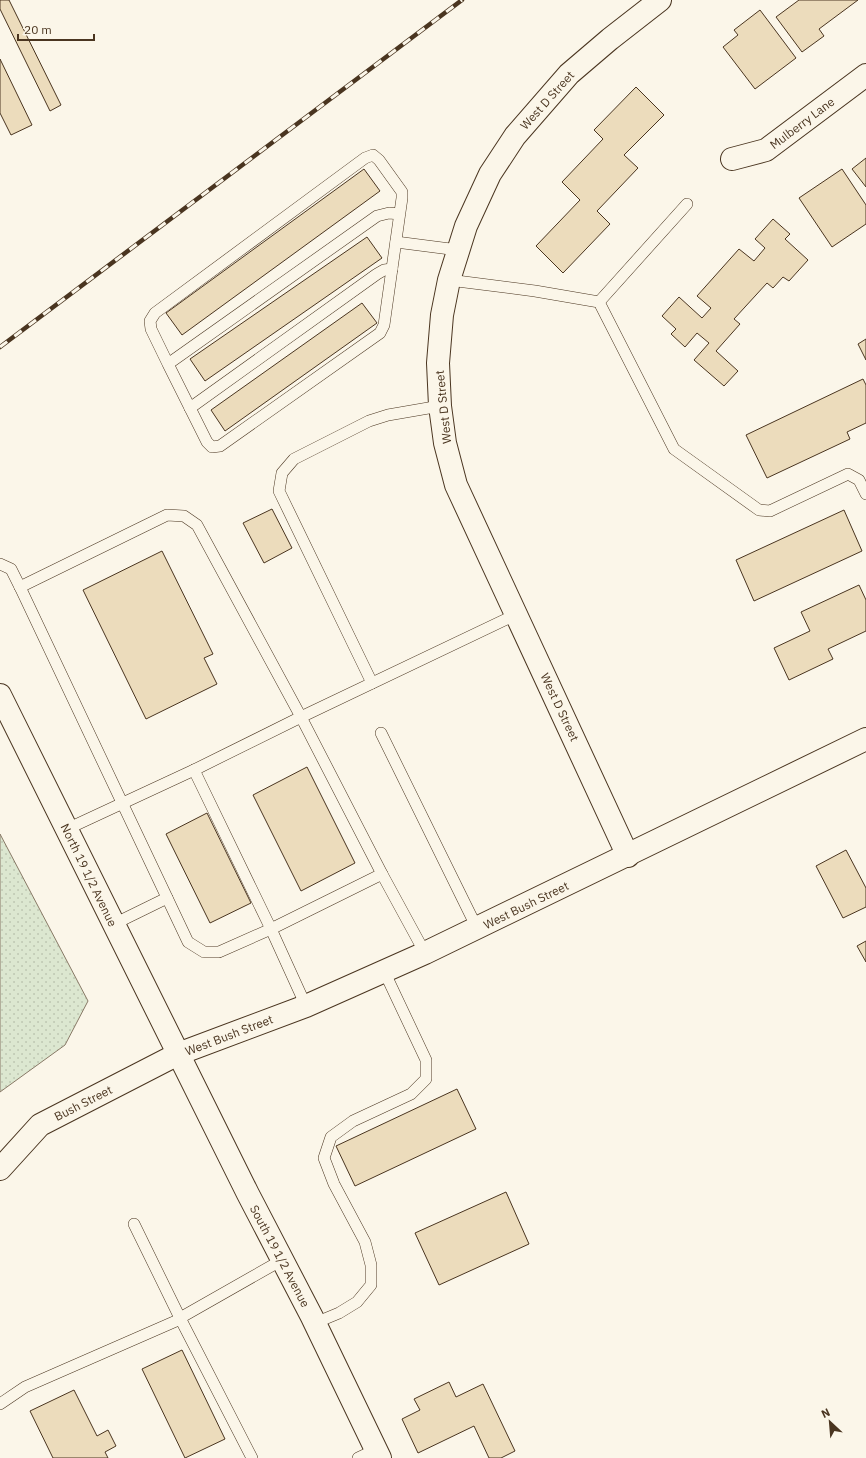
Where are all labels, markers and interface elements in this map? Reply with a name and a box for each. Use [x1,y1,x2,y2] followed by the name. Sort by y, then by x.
[18,16,94,42] scale bar
[24,22,52,37] text: 20 m
[517,68,577,132] street label: West D Street
[767,94,838,152] street label: Mulberry Lane
[432,370,454,444] street label: West D Street
[538,670,582,744] street label: West D Street
[58,821,121,929] street label: North 19 1/2 Avenue
[481,878,571,932] street label: West Bush Street
[183,1011,275,1059] street label: West Bush Street
[52,1082,114,1124] street label: Bush Street
[247,1202,313,1310] street label: South 19 1/2 Avenue
[810,1402,850,1442] north arrow
[819,1405,832,1421] text: N

